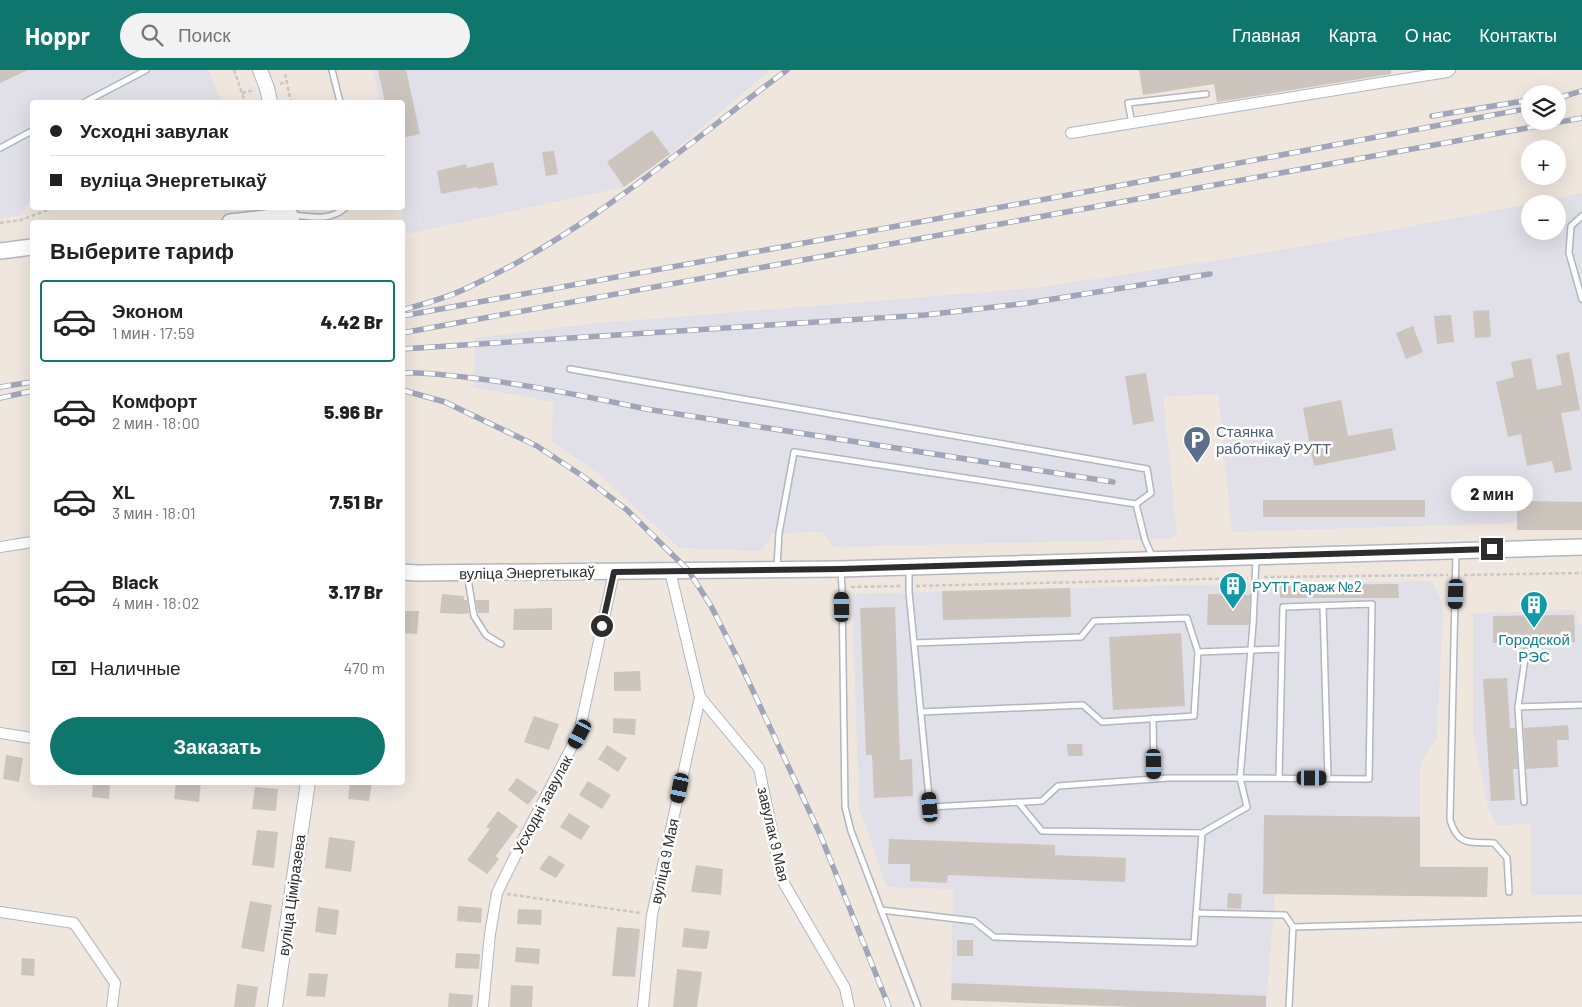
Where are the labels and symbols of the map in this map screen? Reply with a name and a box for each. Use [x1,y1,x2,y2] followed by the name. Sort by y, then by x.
[1216,422,1331,457] place label: Стаянка работнікаў РУТТ
[1182,425,1212,464] parking icon: Стаянка работнікаў РУТТ
[1451,476,1533,512] callout: 2 мин
[1481,538,1503,560] route end
[459,562,596,582] street label: вуліца Энергетыкаў
[1218,571,1248,610] building icon: РУТТ Гараж №2
[1252,577,1362,595] place label: РУТТ Гараж №2
[1447,579,1464,609] car
[1519,590,1549,629] building icon: Городской РЭС
[834,592,849,622] car
[591,615,613,637] route start
[1498,630,1570,665] place label: Городской РЭС
[566,717,593,751] car
[1146,749,1161,779] car
[509,752,576,856] street label: Усходні завулак
[1297,771,1327,786] car
[669,772,690,804] car
[754,785,794,883] street label: завулак 9 Мая
[921,791,938,823] car
[646,817,682,905] street label: вуліца 9 Мая
[274,832,309,957] street label: вуліца Ціміразева

